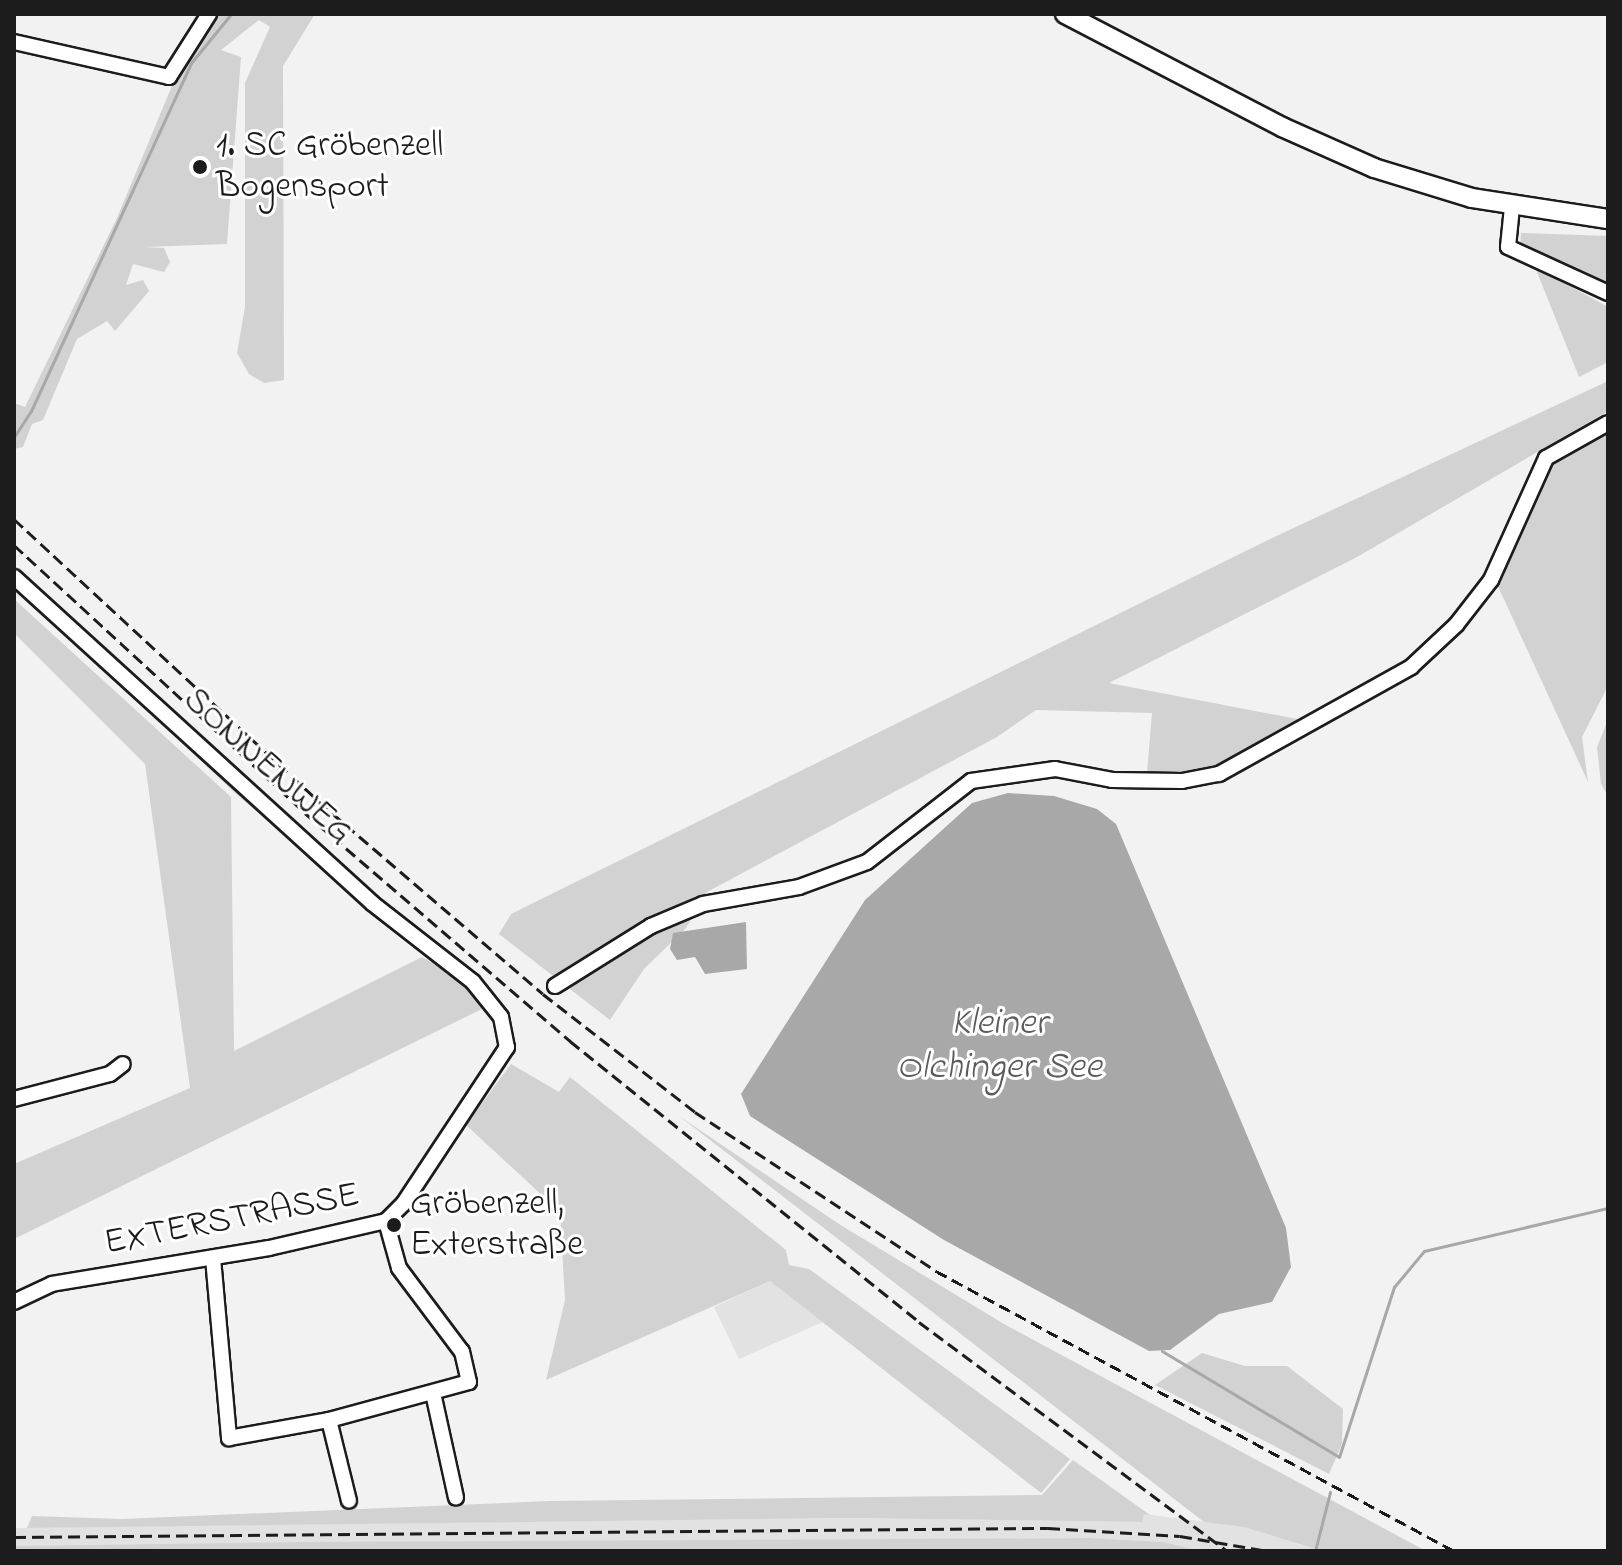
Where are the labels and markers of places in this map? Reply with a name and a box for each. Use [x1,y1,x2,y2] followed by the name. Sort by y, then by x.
[216,124,443,209] place label: 1. SC Gröbenzell Bogensport
[191,158,209,176] marker: 1. SC Gröbenzell Bogensport
[410,1182,583,1267] place label: Gröbenzell, Exterstraße
[385,1216,403,1234] marker: Gröbenzell, Exterstraße

